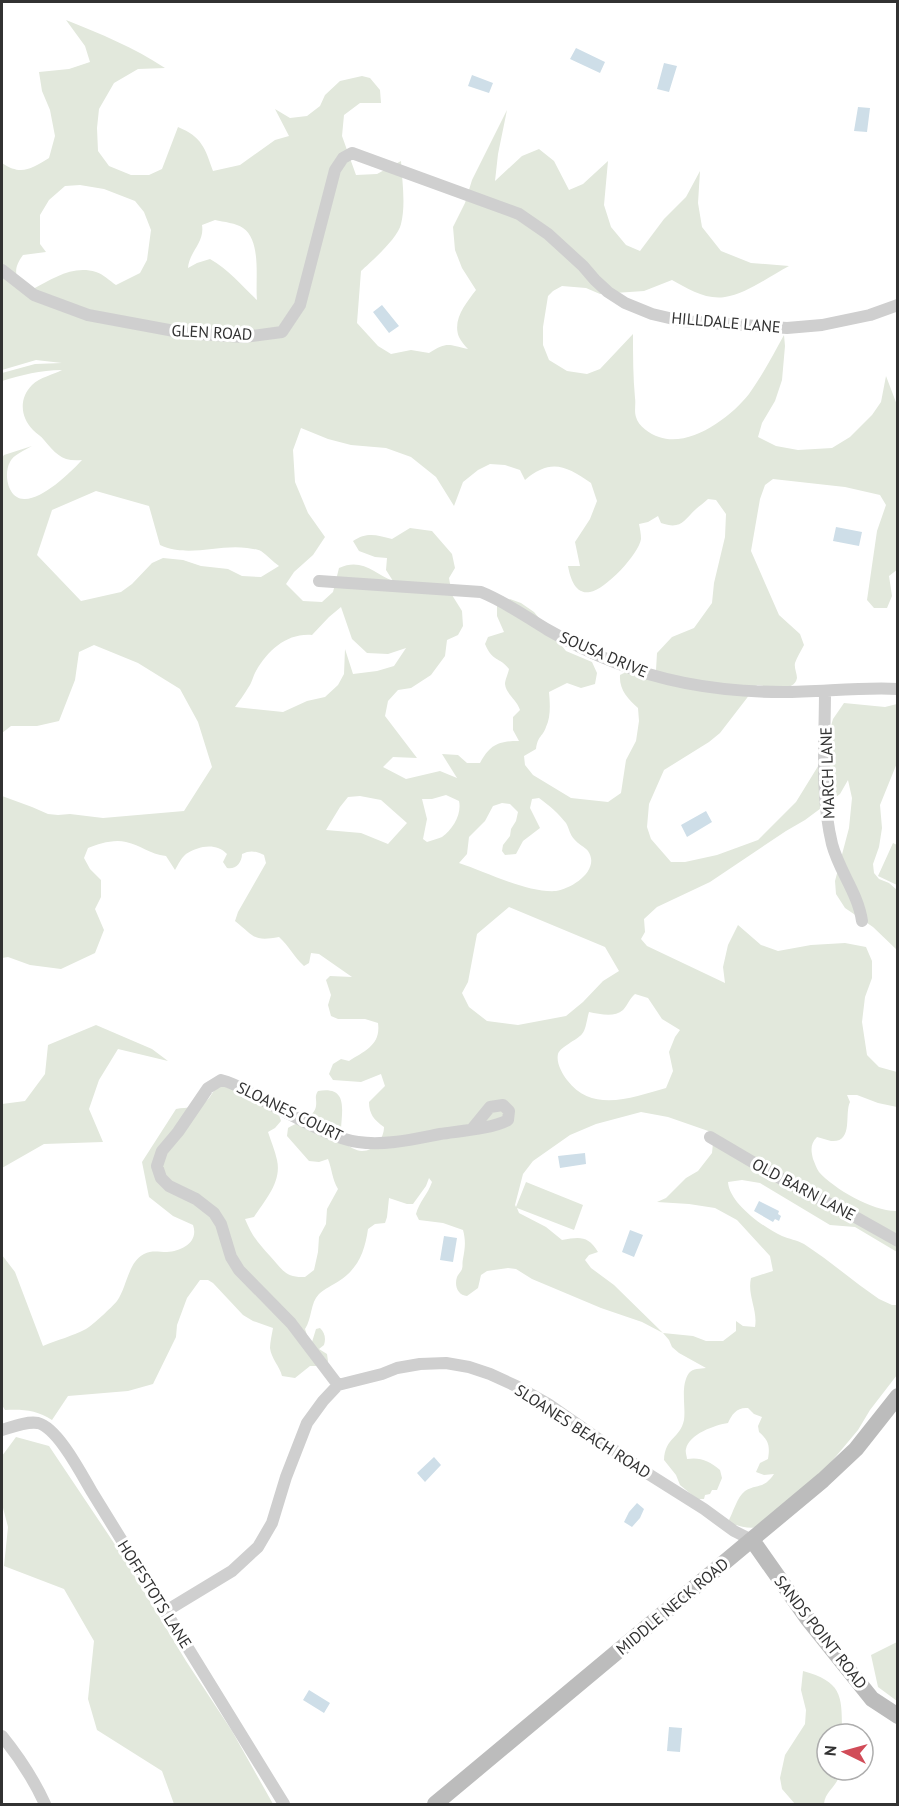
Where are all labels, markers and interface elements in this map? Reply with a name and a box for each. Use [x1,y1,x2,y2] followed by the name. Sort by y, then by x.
[671,307,781,337] street label: HILLDALE LANE
[171,320,253,344] street label: GLEN ROAD
[557,626,651,682] street label: SOUSA DRIVE
[815,727,839,819] street label: MARCH LANE
[234,1077,346,1145] street label: SLOANES COURT
[749,1153,859,1225] street label: OLD BARN LANE
[511,1380,655,1482] street label: SLOANES BEACH ROAD
[114,1536,196,1652] street label: HOFFSTOTS LANE
[612,1553,732,1659] street label: MIDDLE NECK ROAD
[770,1571,872,1693] street label: SANDS POINT ROAD
[815,1722,875,1782] north arrow
[820,1745,840,1757] text: N

